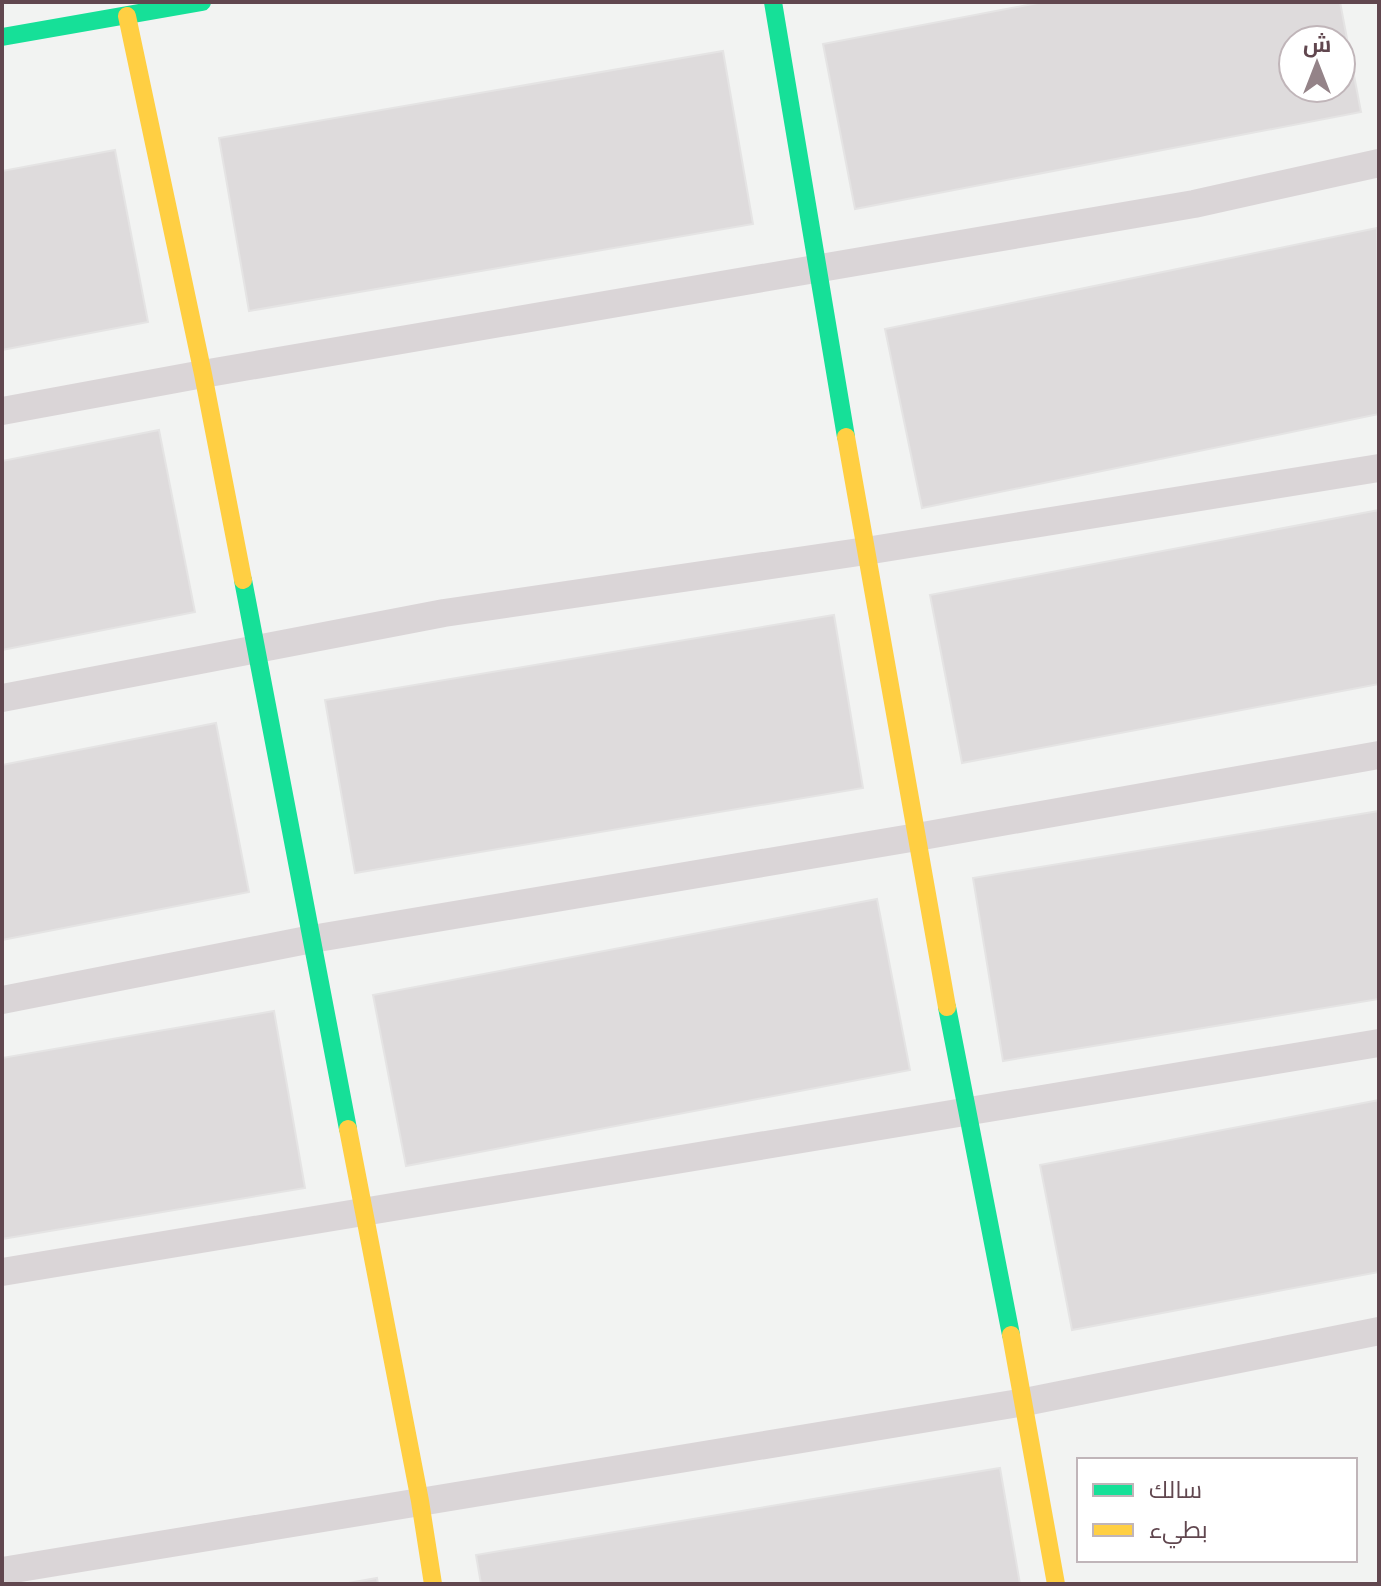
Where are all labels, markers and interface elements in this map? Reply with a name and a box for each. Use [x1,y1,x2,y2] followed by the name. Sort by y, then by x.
[1277,24,1357,104] north arrow
[1303,32,1331,58] text: ش
[1077,1458,1357,1562] legend
[1149,1476,1202,1504] text: سالك
[1149,1516,1208,1549] text: بطيء

